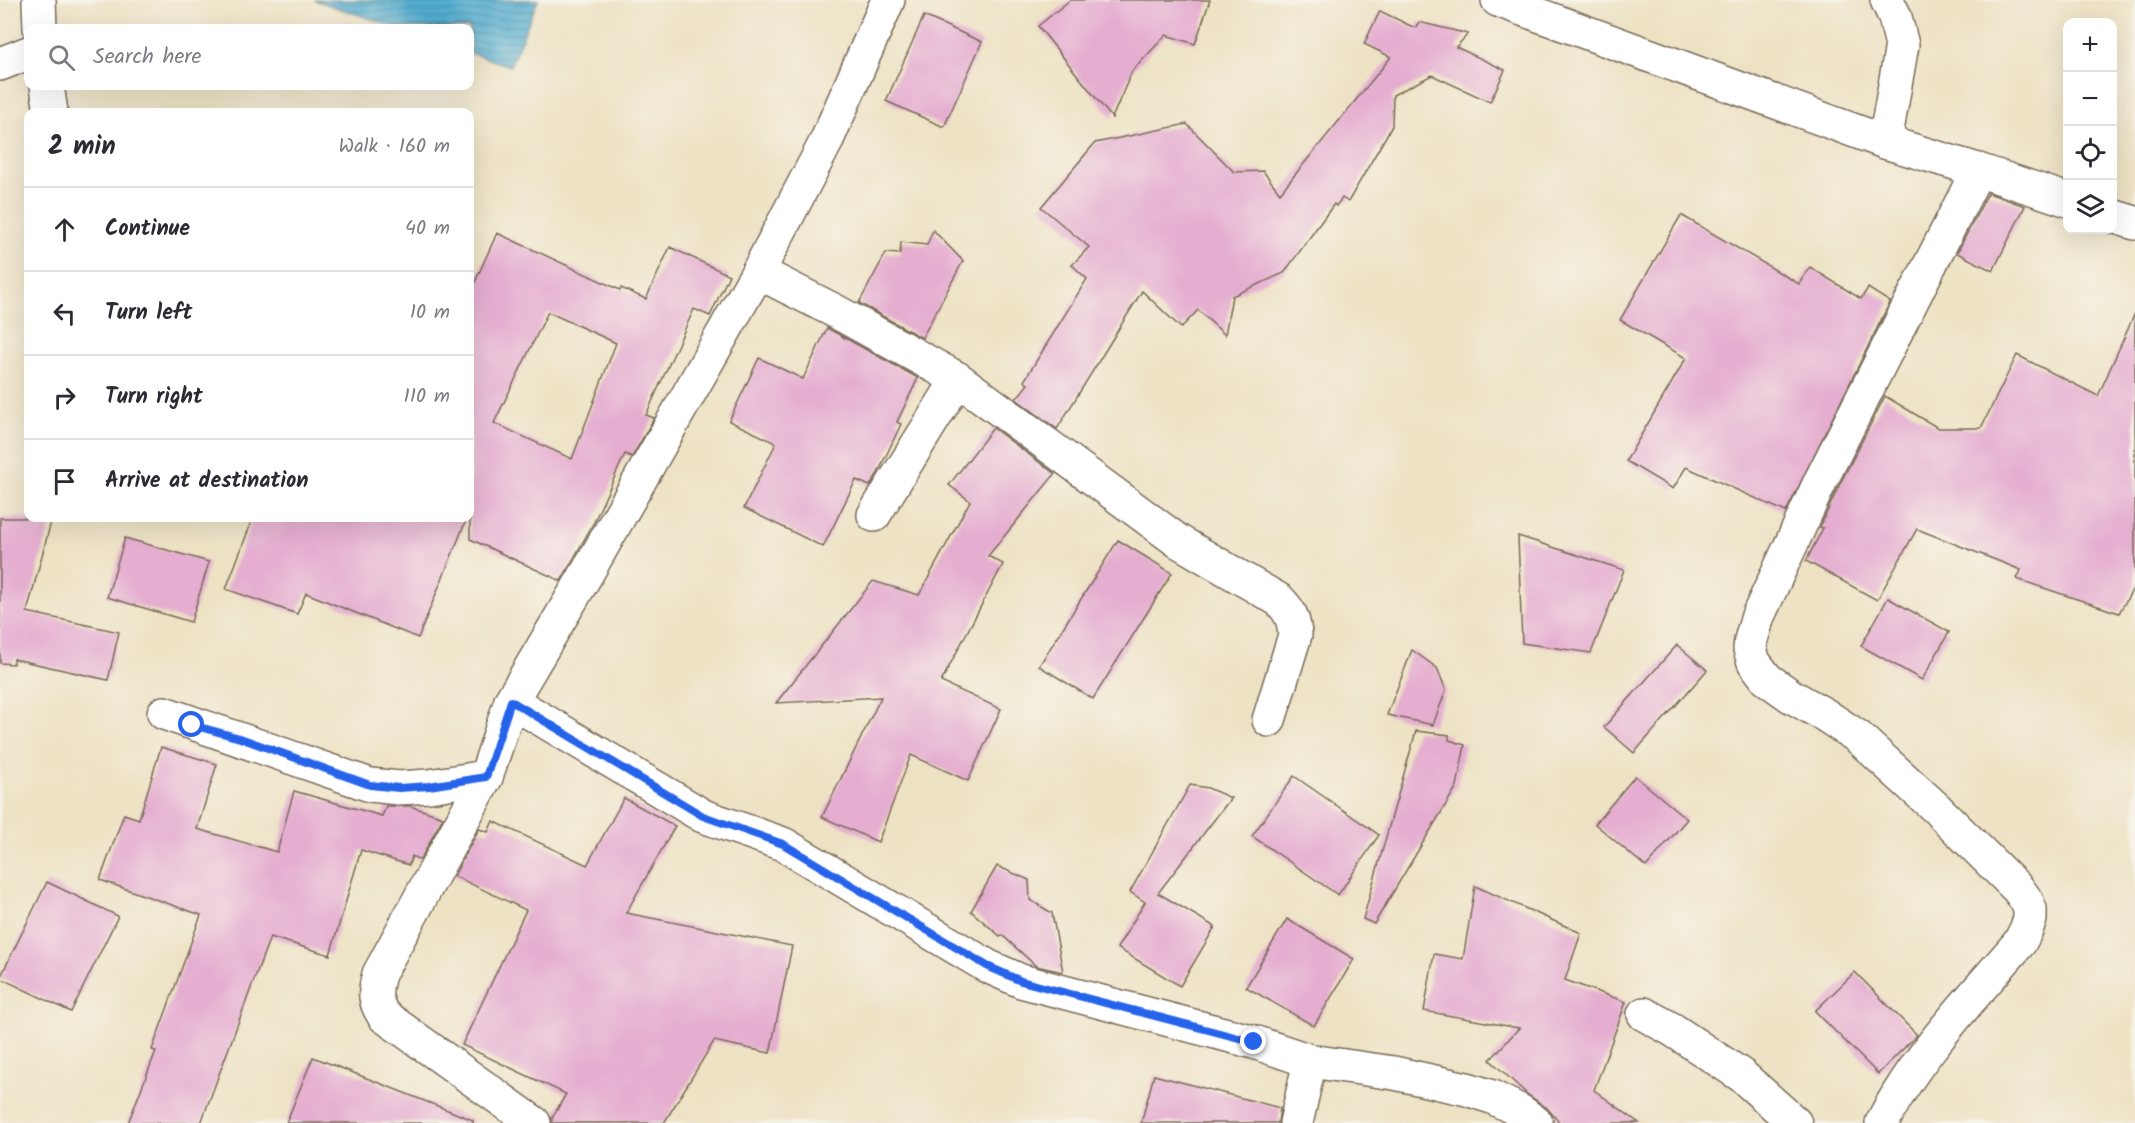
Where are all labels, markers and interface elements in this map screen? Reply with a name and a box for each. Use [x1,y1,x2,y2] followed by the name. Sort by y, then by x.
[2063,18,2117,234] map controls
[2063,18,2117,72] button: +
[24,24,474,90] search box
[93,40,201,75] text: Search here
[45,41,78,74] icon: search
[2063,72,2117,126] button: −
[48,126,116,168] text: 2 min
[2063,126,2117,180] button: locate
[339,131,450,163] text: Walk · 160 m
[2063,180,2117,234] button: layers
[105,212,190,247] text: Continue
[48,213,81,246] icon: ahead
[405,213,450,245] text: 40 m
[105,296,192,331] text: Turn left
[48,297,81,330] icon: left
[410,297,450,329] text: 10 m
[105,380,203,415] text: Turn right
[48,381,81,414] icon: right
[404,381,450,413] text: 110 m
[105,464,308,499] text: Arrive at destination
[48,465,81,498] icon: arrive
[178,711,204,737] route start
[1240,1028,1266,1054] route end

